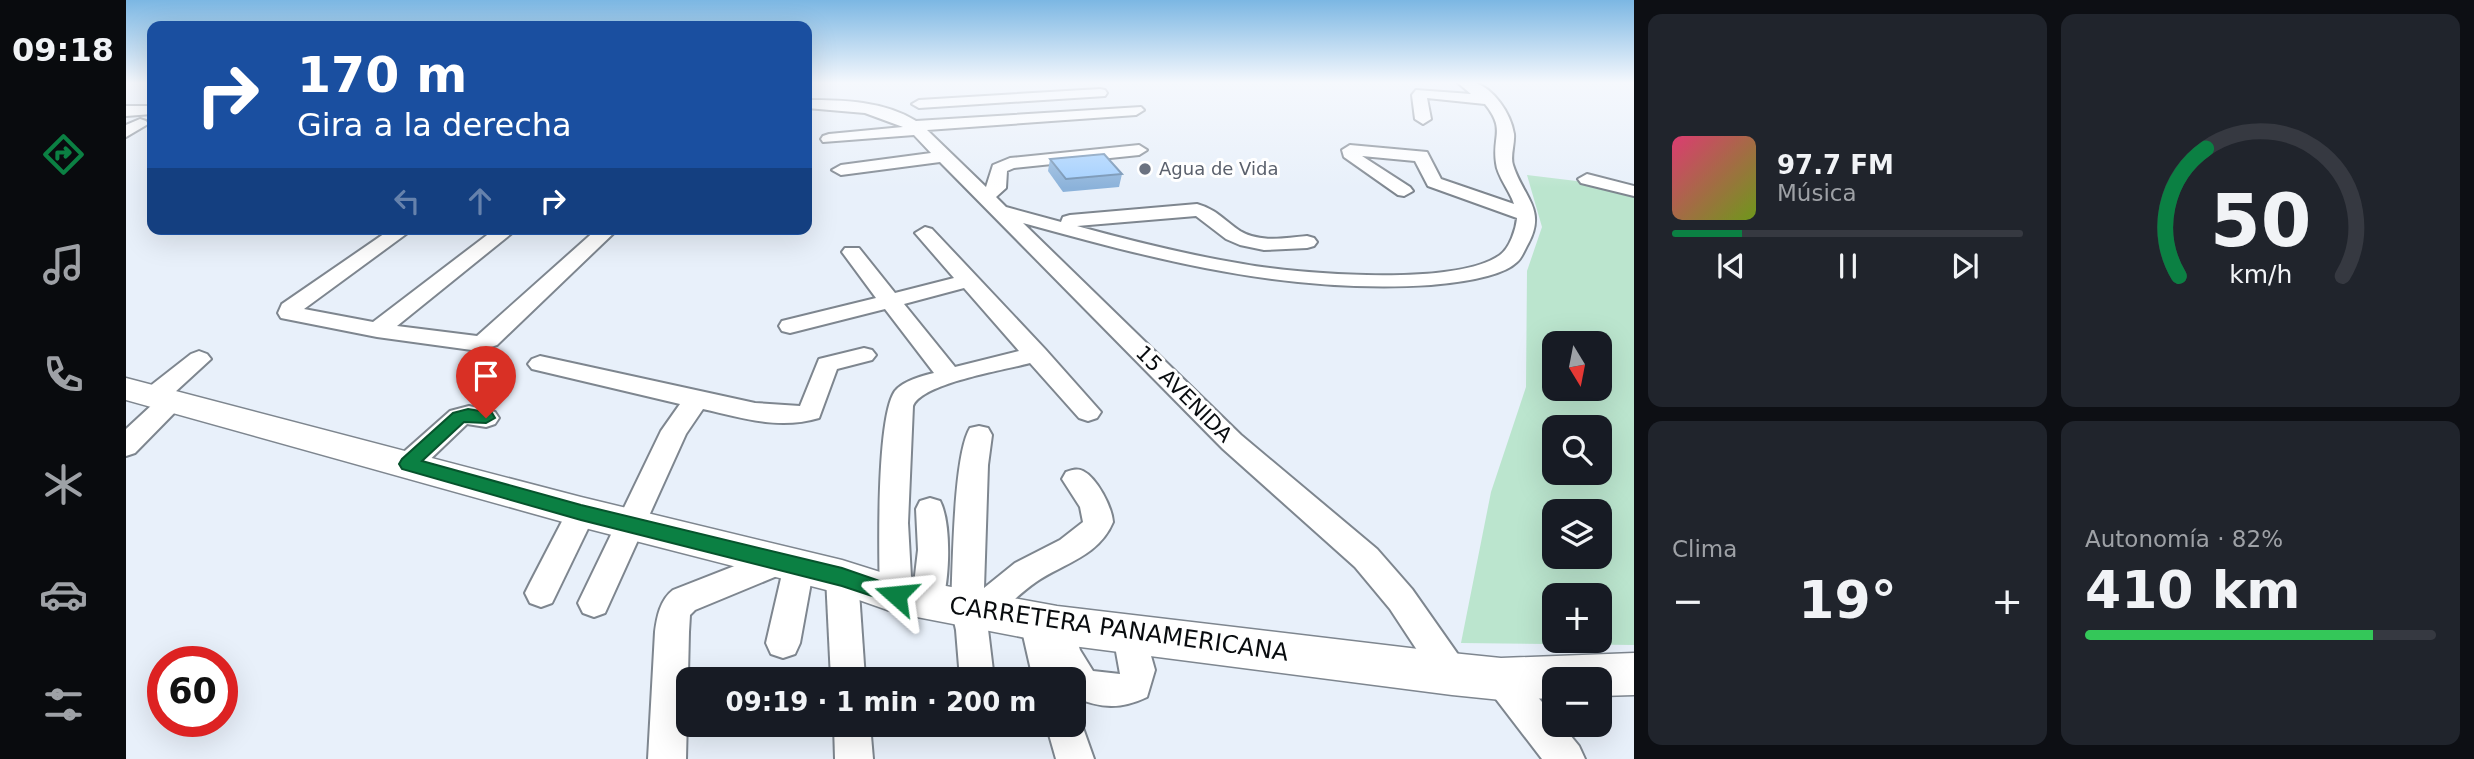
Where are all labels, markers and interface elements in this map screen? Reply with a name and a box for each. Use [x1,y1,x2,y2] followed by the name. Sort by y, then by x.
[12,31,114,69] text: 09:18
[297,47,467,104] text: 170 m
[182,49,273,140] icon: right
[297,106,572,144] text: Gira a la derecha
[39,130,88,179] icon: directions
[1777,150,1894,180] text: 97.7 FM
[1159,158,1279,179] place label: Agua de Vida
[1137,161,1153,177] marker: Agua de Vida
[2210,179,2311,264] text: 50
[1777,180,1857,206] text: Música
[388,182,426,220] icon: left
[461,182,499,220] icon: ahead
[534,182,572,220] icon: right
[39,240,88,289] icon: music
[1712,247,1750,285] icon: previous
[1829,247,1867,285] icon: pause
[1946,247,1984,285] icon: next
[2229,260,2292,289] text: km/h
[1542,331,1612,401] north arrow
[1542,331,1612,737] map controls
[1131,341,1238,448] street label: 15 AVENIDA
[456,346,516,418] pin
[39,350,88,399] icon: phone
[467,357,505,395] icon: arrive
[1542,415,1612,485] button: search
[39,460,88,509] icon: climate
[1542,499,1612,569] button: layers
[2085,526,2283,552] text: Autonomía · 82%
[1672,536,1737,562] text: Clima
[859,558,933,632] position arrow
[2085,560,2300,620] text: 410 km
[39,570,88,619] icon: car
[1798,570,1897,630] text: 19°
[1672,579,1704,623] text: −
[1991,579,2023,623] text: +
[1542,583,1612,653] button: +
[948,591,1291,667] street label: CARRETERA PANAMERICANA
[147,646,238,737] speed limit sign: 60
[1542,667,1612,737] button: −
[39,680,88,729] icon: filters
[726,687,1036,717] text: 09:19 · 1 min · 200 m

